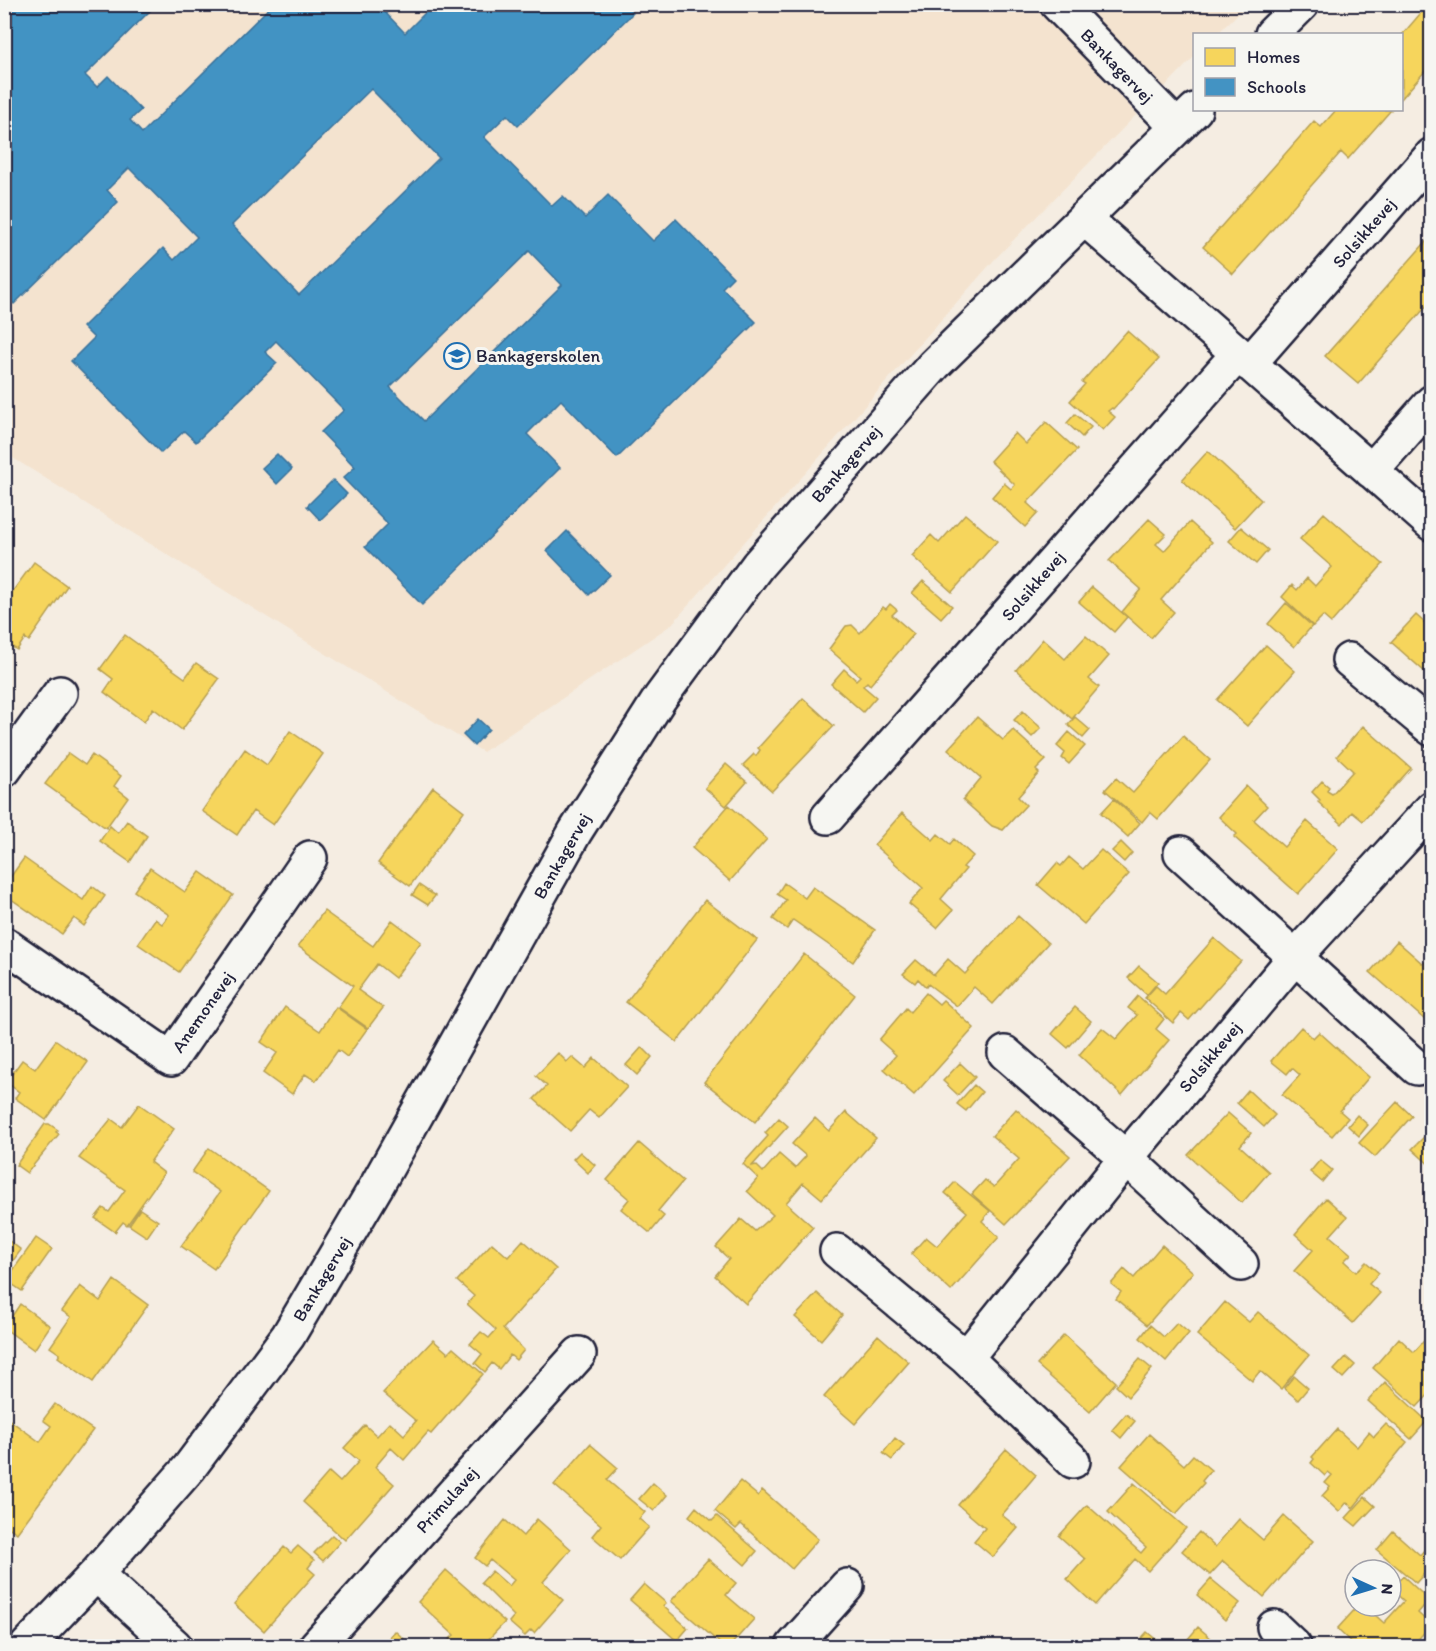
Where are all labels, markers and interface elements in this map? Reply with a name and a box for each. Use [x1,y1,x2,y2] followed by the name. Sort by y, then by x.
[1076,24,1158,108] street label: Bankagervej
[1193,33,1403,111] legend
[1247,46,1300,68] text: Homes
[1247,76,1306,98] text: Schools
[1328,193,1400,273] street label: Solsikkevej
[442,341,472,371] school or university icon: Bankagerskolen
[476,345,600,367] place label: Bankagerskolen
[806,421,886,507] street label: Bankagervej
[997,546,1069,626] street label: Solsikkevej
[529,809,595,903] street label: Bankagervej
[167,967,239,1057] street label: Anemonevej
[1174,1017,1246,1097] street label: Solsikkevej
[288,1232,356,1326] street label: Bankagervej
[411,1462,483,1538] street label: Primulavej
[1343,1558,1403,1618] north arrow
[1378,1583,1397,1595] text: N

